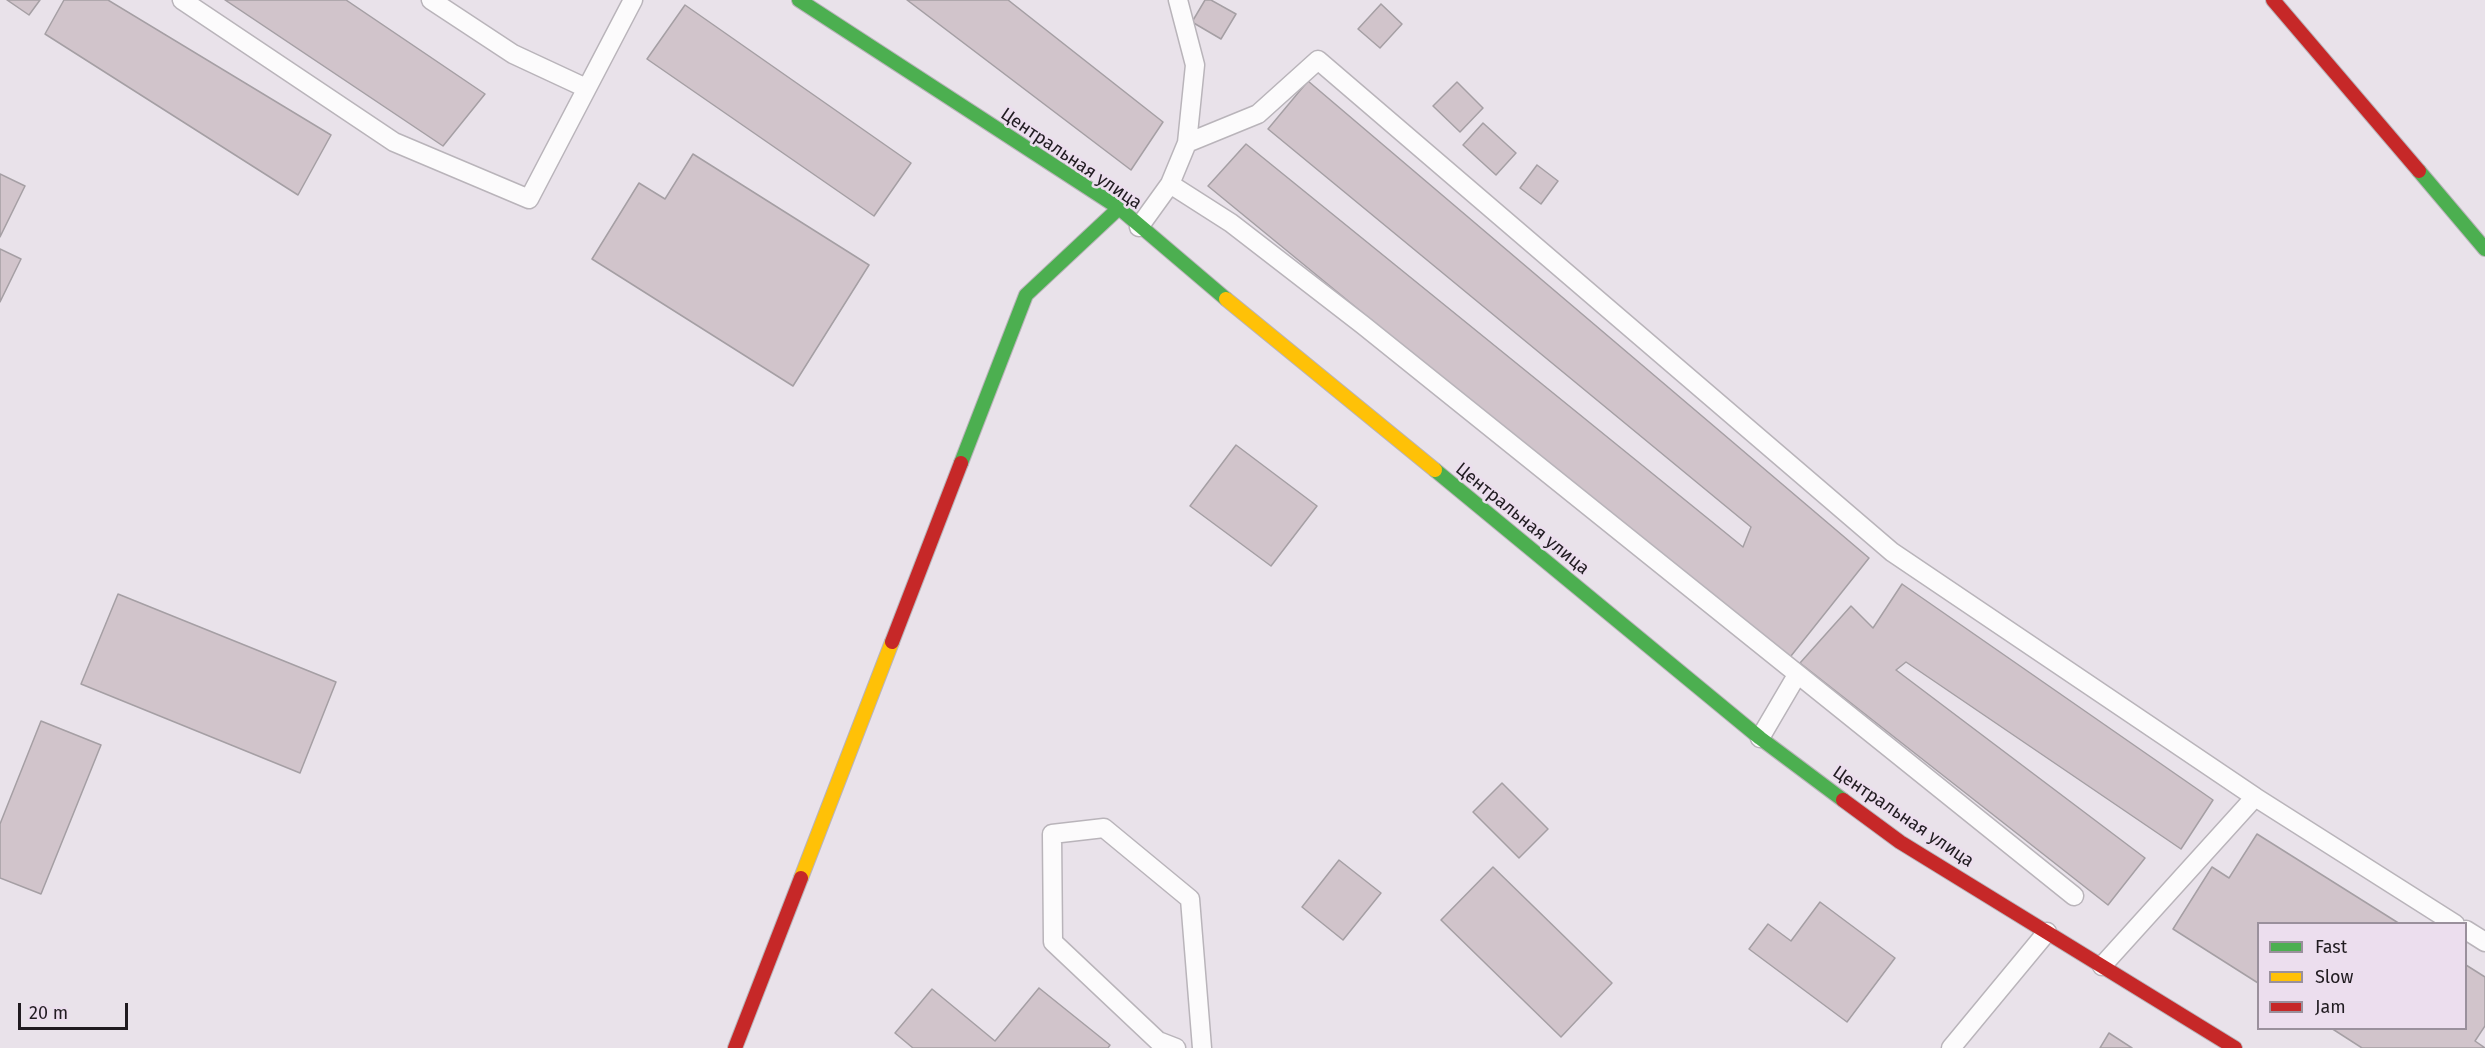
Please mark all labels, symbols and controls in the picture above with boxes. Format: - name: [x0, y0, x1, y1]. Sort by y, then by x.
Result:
- street label: Центральная улица: [996, 104, 1146, 214]
- street label: Центральная улица: [1451, 458, 1593, 580]
- street label: Центральная улица: [1828, 762, 1978, 872]
- legend: [2257, 922, 2467, 1030]
- text: Fast: [2315, 936, 2347, 958]
- text: Slow: [2315, 966, 2353, 988]
- scale bar: [21, 991, 130, 1029]
- text: Jam: [2315, 996, 2346, 1018]
- text: 20 m: [29, 1002, 68, 1024]

